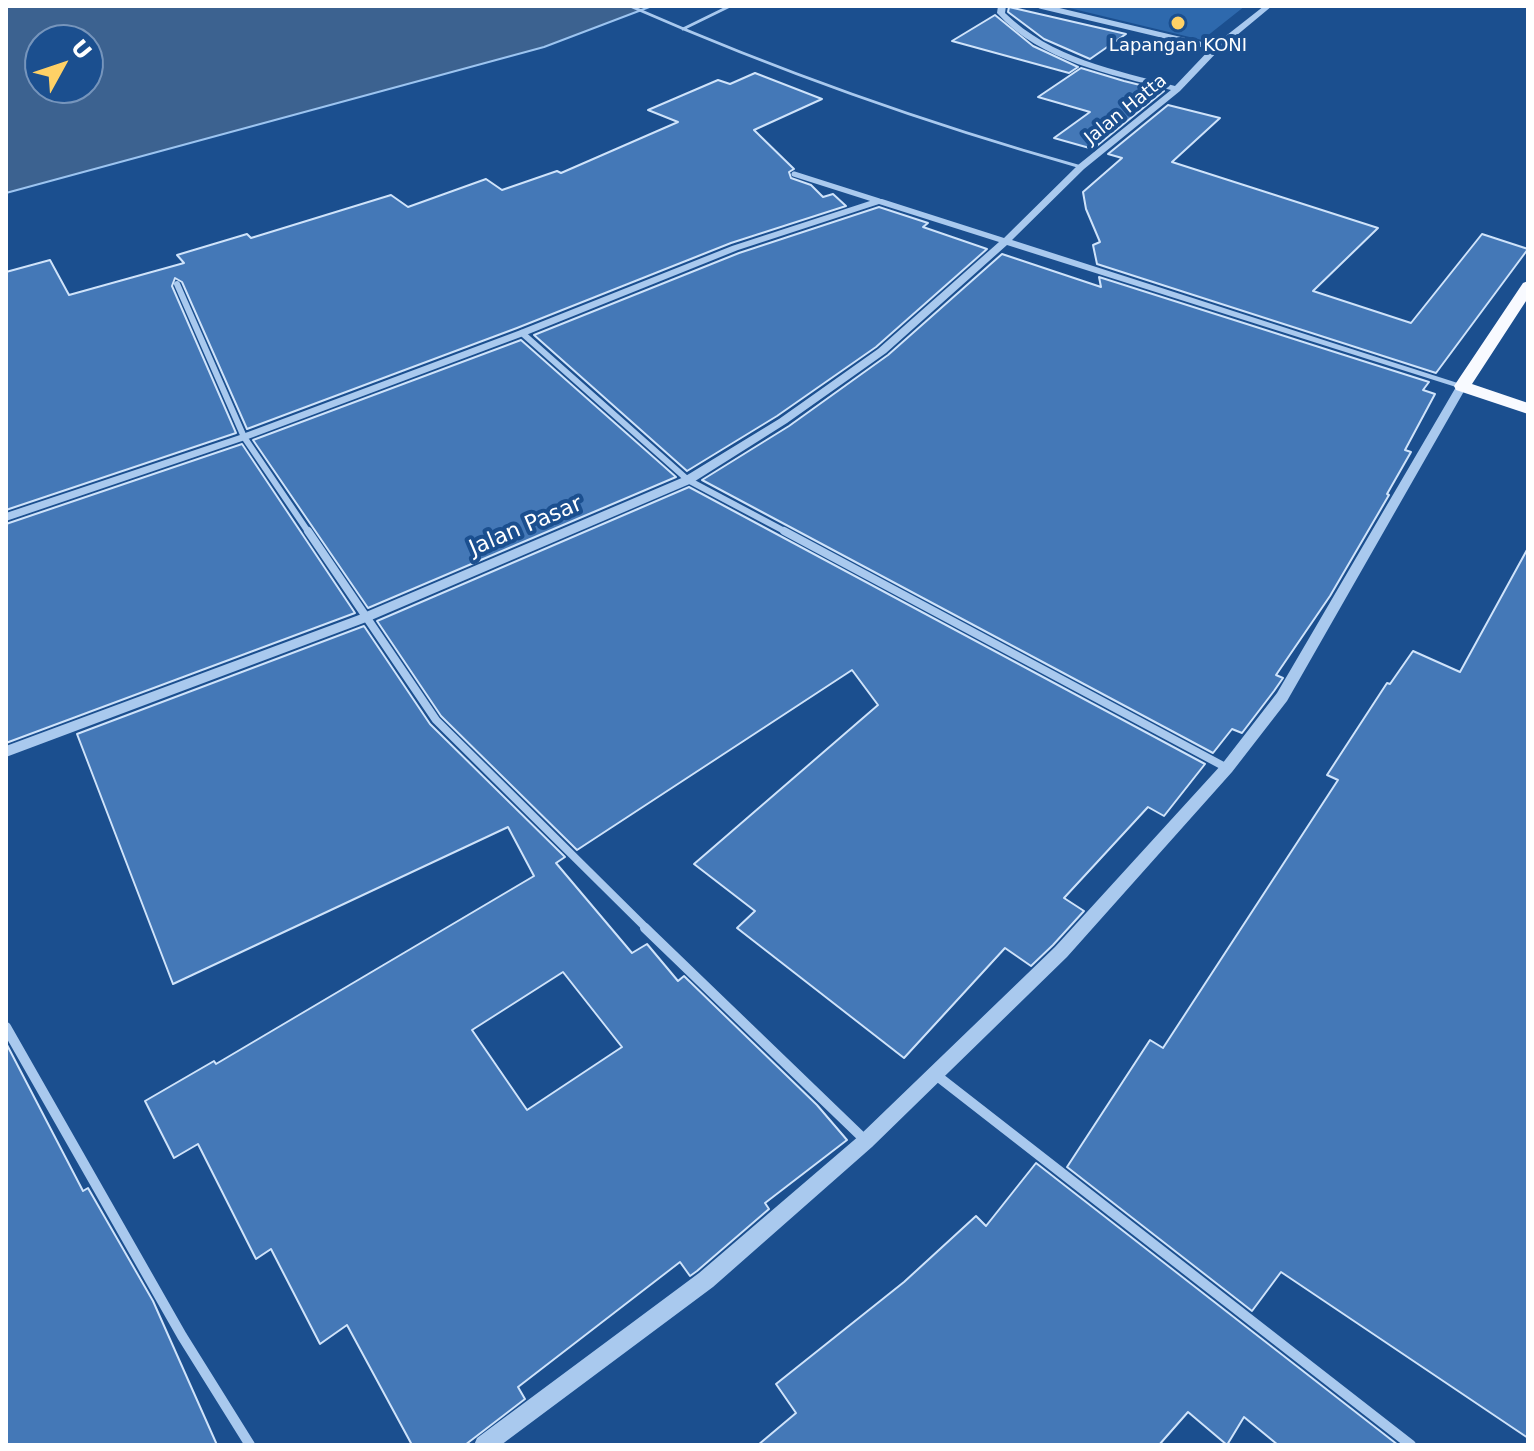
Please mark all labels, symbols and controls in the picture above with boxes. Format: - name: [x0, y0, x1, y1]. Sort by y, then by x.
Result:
- marker: Lapangan KONI: [1169, 14, 1187, 32]
- north arrow: [24, 24, 104, 104]
- text: U: [66, 35, 97, 64]
- place label: Lapangan KONI: [1109, 35, 1247, 57]
- street label: Jalan Hatta: [1081, 70, 1171, 150]
- street label: Jalan Pasar: [465, 491, 587, 563]

